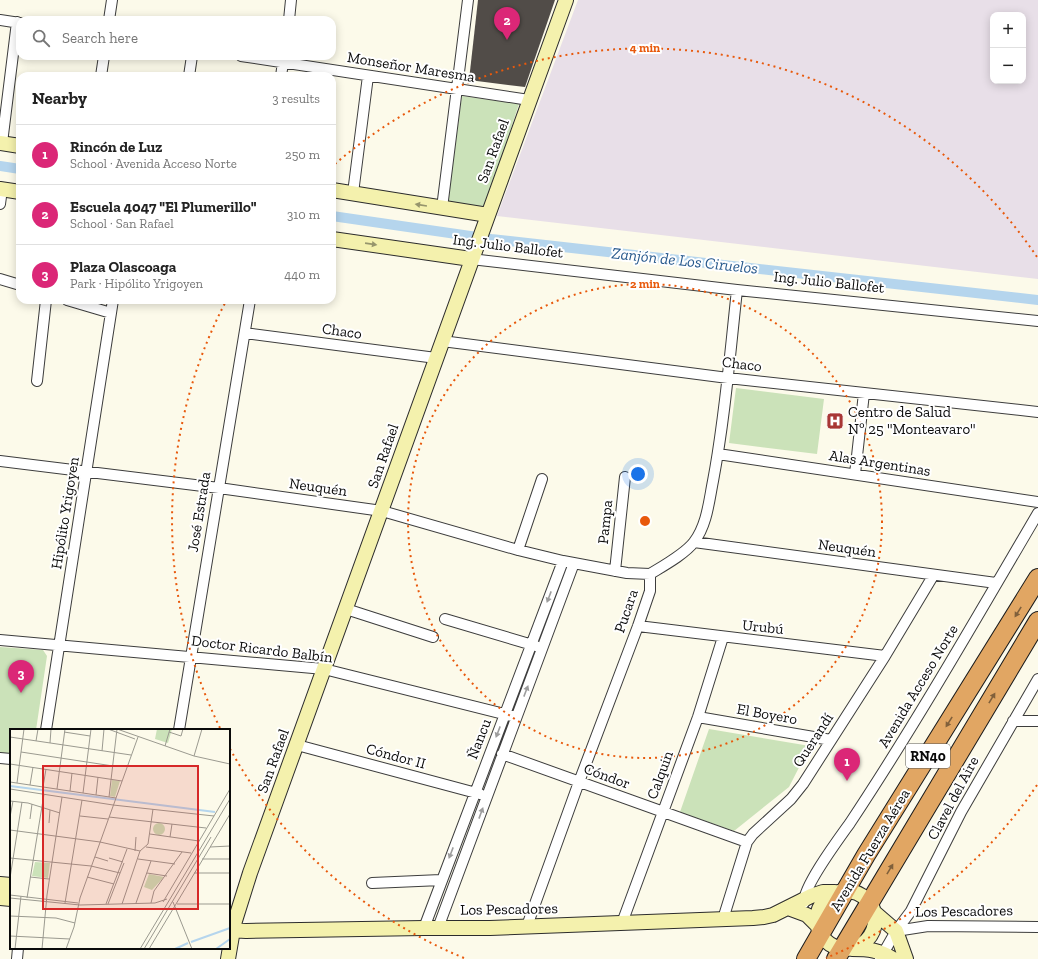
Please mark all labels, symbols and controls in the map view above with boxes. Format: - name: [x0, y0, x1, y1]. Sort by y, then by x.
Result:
- pin: 2: [494, 7, 520, 40]
- map controls: [990, 12, 1026, 84]
- button: +: [990, 12, 1026, 48]
- search box: [16, 16, 336, 60]
- icon: search: [30, 27, 52, 49]
- text: Search here: [62, 29, 138, 47]
- text: 4 min: [630, 41, 660, 55]
- street label: Monseñor Maresma: [346, 48, 476, 86]
- button: −: [990, 48, 1026, 84]
- text: Nearby: [32, 88, 87, 108]
- text: 3 results: [272, 91, 320, 106]
- street label: San Rafael: [473, 117, 513, 185]
- text: Rincón de Luz: [70, 138, 162, 156]
- text: 1: [42, 147, 48, 162]
- text: 250 m: [285, 147, 320, 162]
- text: School · Avenida Acceso Norte: [70, 156, 237, 171]
- text: Escuela 4047 "El Plumerillo": [70, 198, 257, 216]
- one-way arrow: [415, 202, 427, 208]
- text: 2: [42, 207, 48, 222]
- text: 310 m: [287, 207, 320, 222]
- text: School · San Rafael: [70, 216, 174, 231]
- street label: Ing. Julio Ballofet: [452, 230, 565, 262]
- one-way arrow: [365, 241, 377, 247]
- water label: Zanjón de Los Ciruelos: [611, 243, 759, 278]
- text: Plaza Olascoaga: [70, 258, 176, 276]
- text: 3: [42, 267, 48, 282]
- text: 440 m: [284, 267, 320, 282]
- street label: Ing. Julio Ballofet: [773, 267, 886, 297]
- text: Park · Hipólito Yrigoyen: [70, 276, 203, 291]
- text: 2 min: [630, 277, 660, 291]
- street label: Chaco: [321, 319, 363, 343]
- street label: Chaco: [721, 353, 763, 375]
- place label: Centro de Salud Nº 25 "Monteavaro": [848, 403, 976, 438]
- hospital icon: Centro de Salud Nº 25 "Monteavaro": [825, 411, 845, 431]
- street label: San Rafael: [364, 421, 402, 491]
- street label: Alas Argentinas: [828, 446, 932, 480]
- street label: Hipólito Yrigoyen: [47, 455, 83, 570]
- your location: [628, 464, 648, 484]
- street label: José Estrada: [184, 471, 214, 553]
- street label: Neuquén: [288, 474, 349, 500]
- street label: Pampa: [594, 499, 616, 545]
- centre of rings: [638, 514, 652, 528]
- street label: Neuquén: [817, 535, 878, 561]
- street label: Pucara: [610, 587, 642, 635]
- one-way arrow: [546, 592, 552, 604]
- one-way arrow: [1014, 606, 1021, 618]
- street label: Urubú: [741, 616, 785, 638]
- street label: Avenida Acceso Norte: [874, 621, 962, 751]
- street label: Doctor Ricardo Balbín: [190, 631, 334, 667]
- pin: 3: [8, 660, 34, 693]
- one-way arrow: [524, 684, 530, 696]
- one-way arrow: [989, 692, 996, 704]
- street label: El Boyero: [735, 700, 799, 728]
- street label: Querandí: [789, 709, 837, 771]
- street label: Ñancu: [463, 716, 495, 762]
- one-way arrow: [945, 717, 953, 727]
- one-way arrow: [494, 726, 500, 738]
- street label: San Rafael: [253, 727, 293, 795]
- inset map: [10, 729, 230, 949]
- street label: Cóndor II: [364, 739, 428, 773]
- road number: RN40: [906, 744, 950, 768]
- street label: Calquin: [643, 748, 677, 802]
- pin: 1: [834, 748, 860, 781]
- street label: Clavel del Aire: [923, 753, 983, 843]
- street label: Cóndor: [581, 759, 633, 793]
- street label: Avenida Fuerza Aérea: [826, 786, 914, 914]
- one-way arrow: [478, 806, 484, 818]
- one-way arrow: [448, 848, 454, 860]
- one-way arrow: [886, 864, 893, 875]
- street label: Los Pescadores: [460, 899, 558, 919]
- street label: Los Pescadores: [915, 901, 1013, 921]

